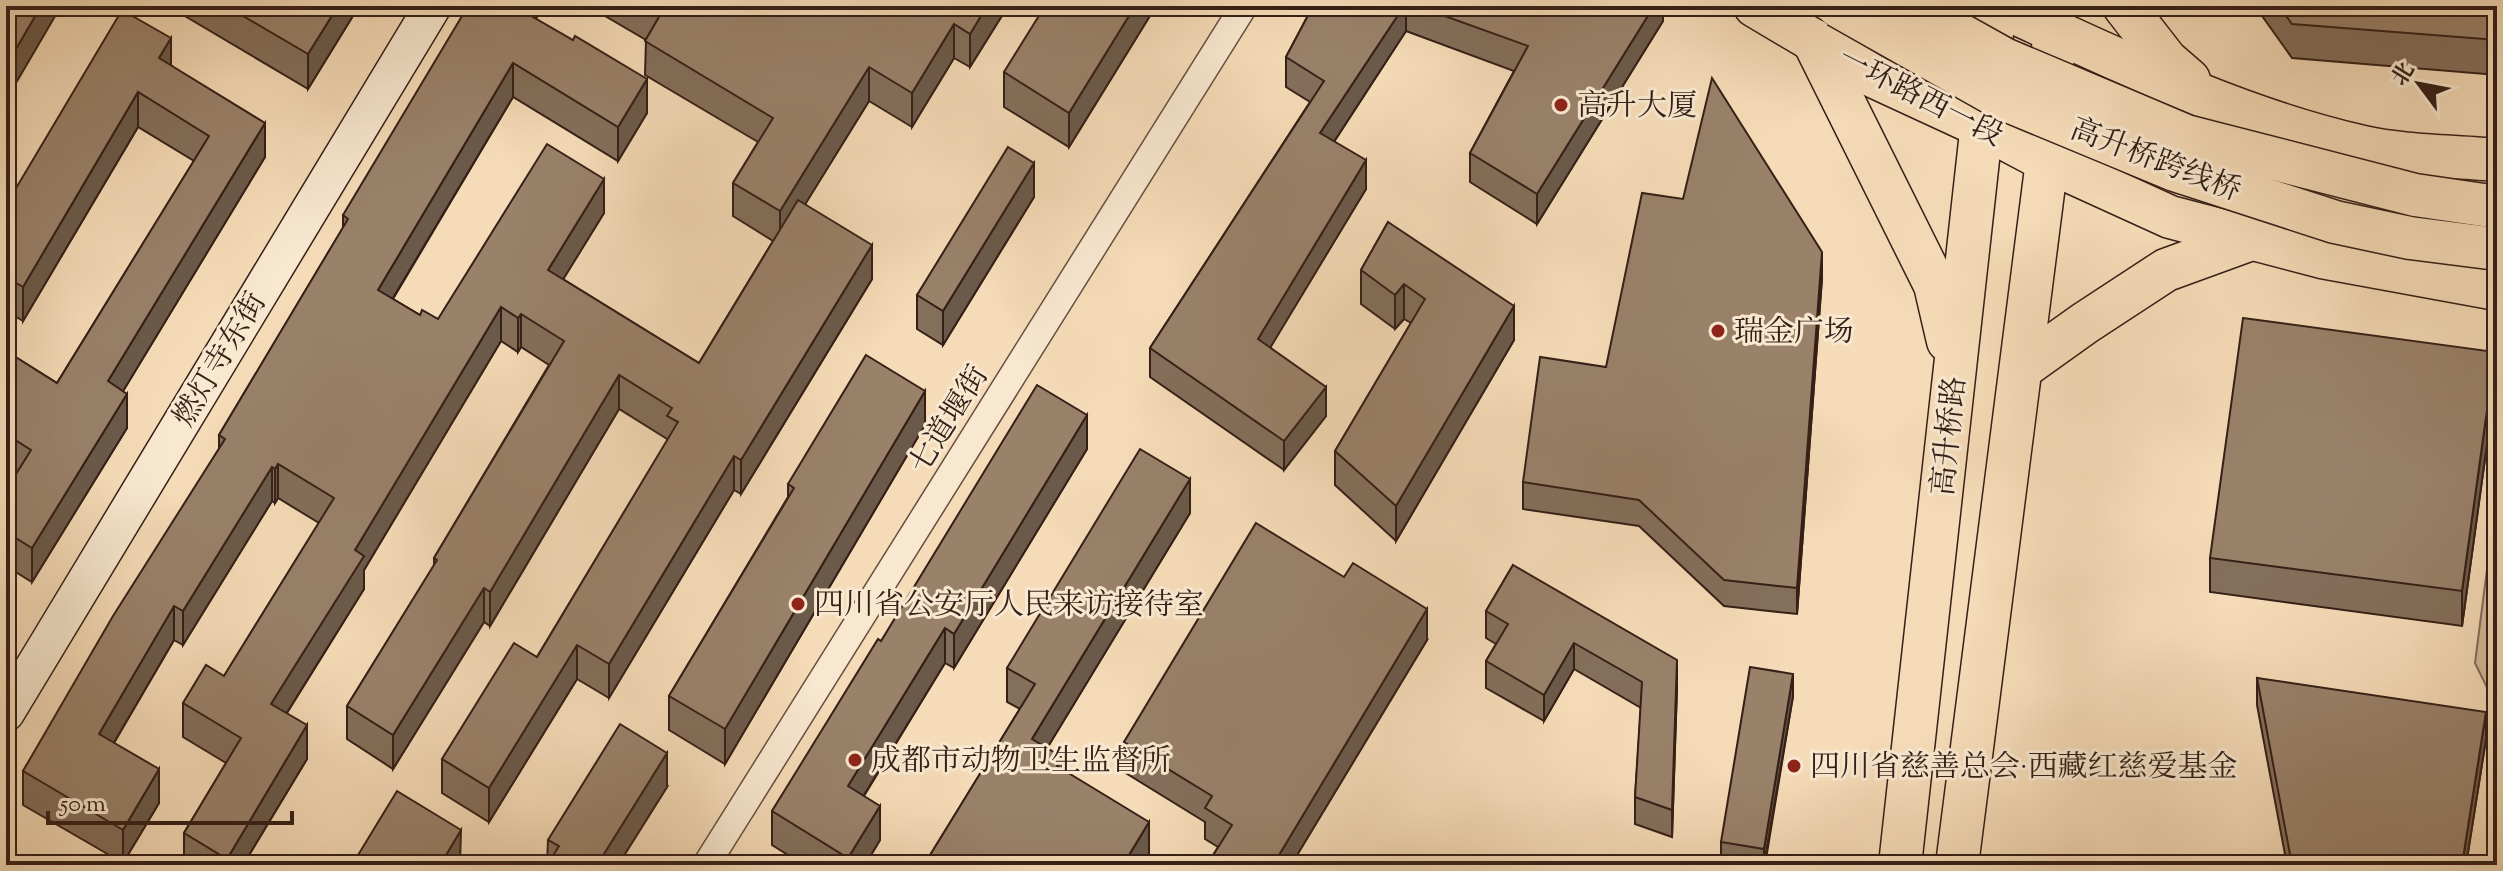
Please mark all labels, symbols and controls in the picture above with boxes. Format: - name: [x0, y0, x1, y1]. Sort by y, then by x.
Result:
- street label: 一环路西一段: [1830, 38, 2010, 158]
- north arrow: [2379, 44, 2459, 124]
- text: 北: [2385, 57, 2424, 93]
- place label: 高升大厦: [1577, 86, 1697, 129]
- marker: 高升大厦: [1552, 96, 1570, 114]
- street label: 高升桥跨线桥: [2063, 109, 2247, 214]
- street label: 燃灯寺东街: [164, 285, 278, 436]
- place label: 瑞金广场: [1734, 312, 1854, 355]
- marker: 瑞金广场: [1709, 322, 1727, 340]
- street label: 七道堰街: [900, 358, 1000, 483]
- street label: 高升桥路: [1923, 374, 1978, 498]
- place label: 四川省公安厅人民来访接待室: [814, 585, 1204, 628]
- marker: 四川省公安厅人民来访接待室: [789, 595, 807, 613]
- place label: 成都市动物卫生监督所: [871, 741, 1171, 784]
- place label: 四川省慈善总会·西藏红慈爱基金: [1810, 747, 2238, 790]
- marker: 成都市动物卫生监督所: [846, 751, 864, 769]
- marker: 四川省慈善总会·西藏红慈爱基金: [1785, 757, 1803, 775]
- scale bar: [48, 775, 292, 825]
- text: 50 m: [58, 788, 106, 822]

